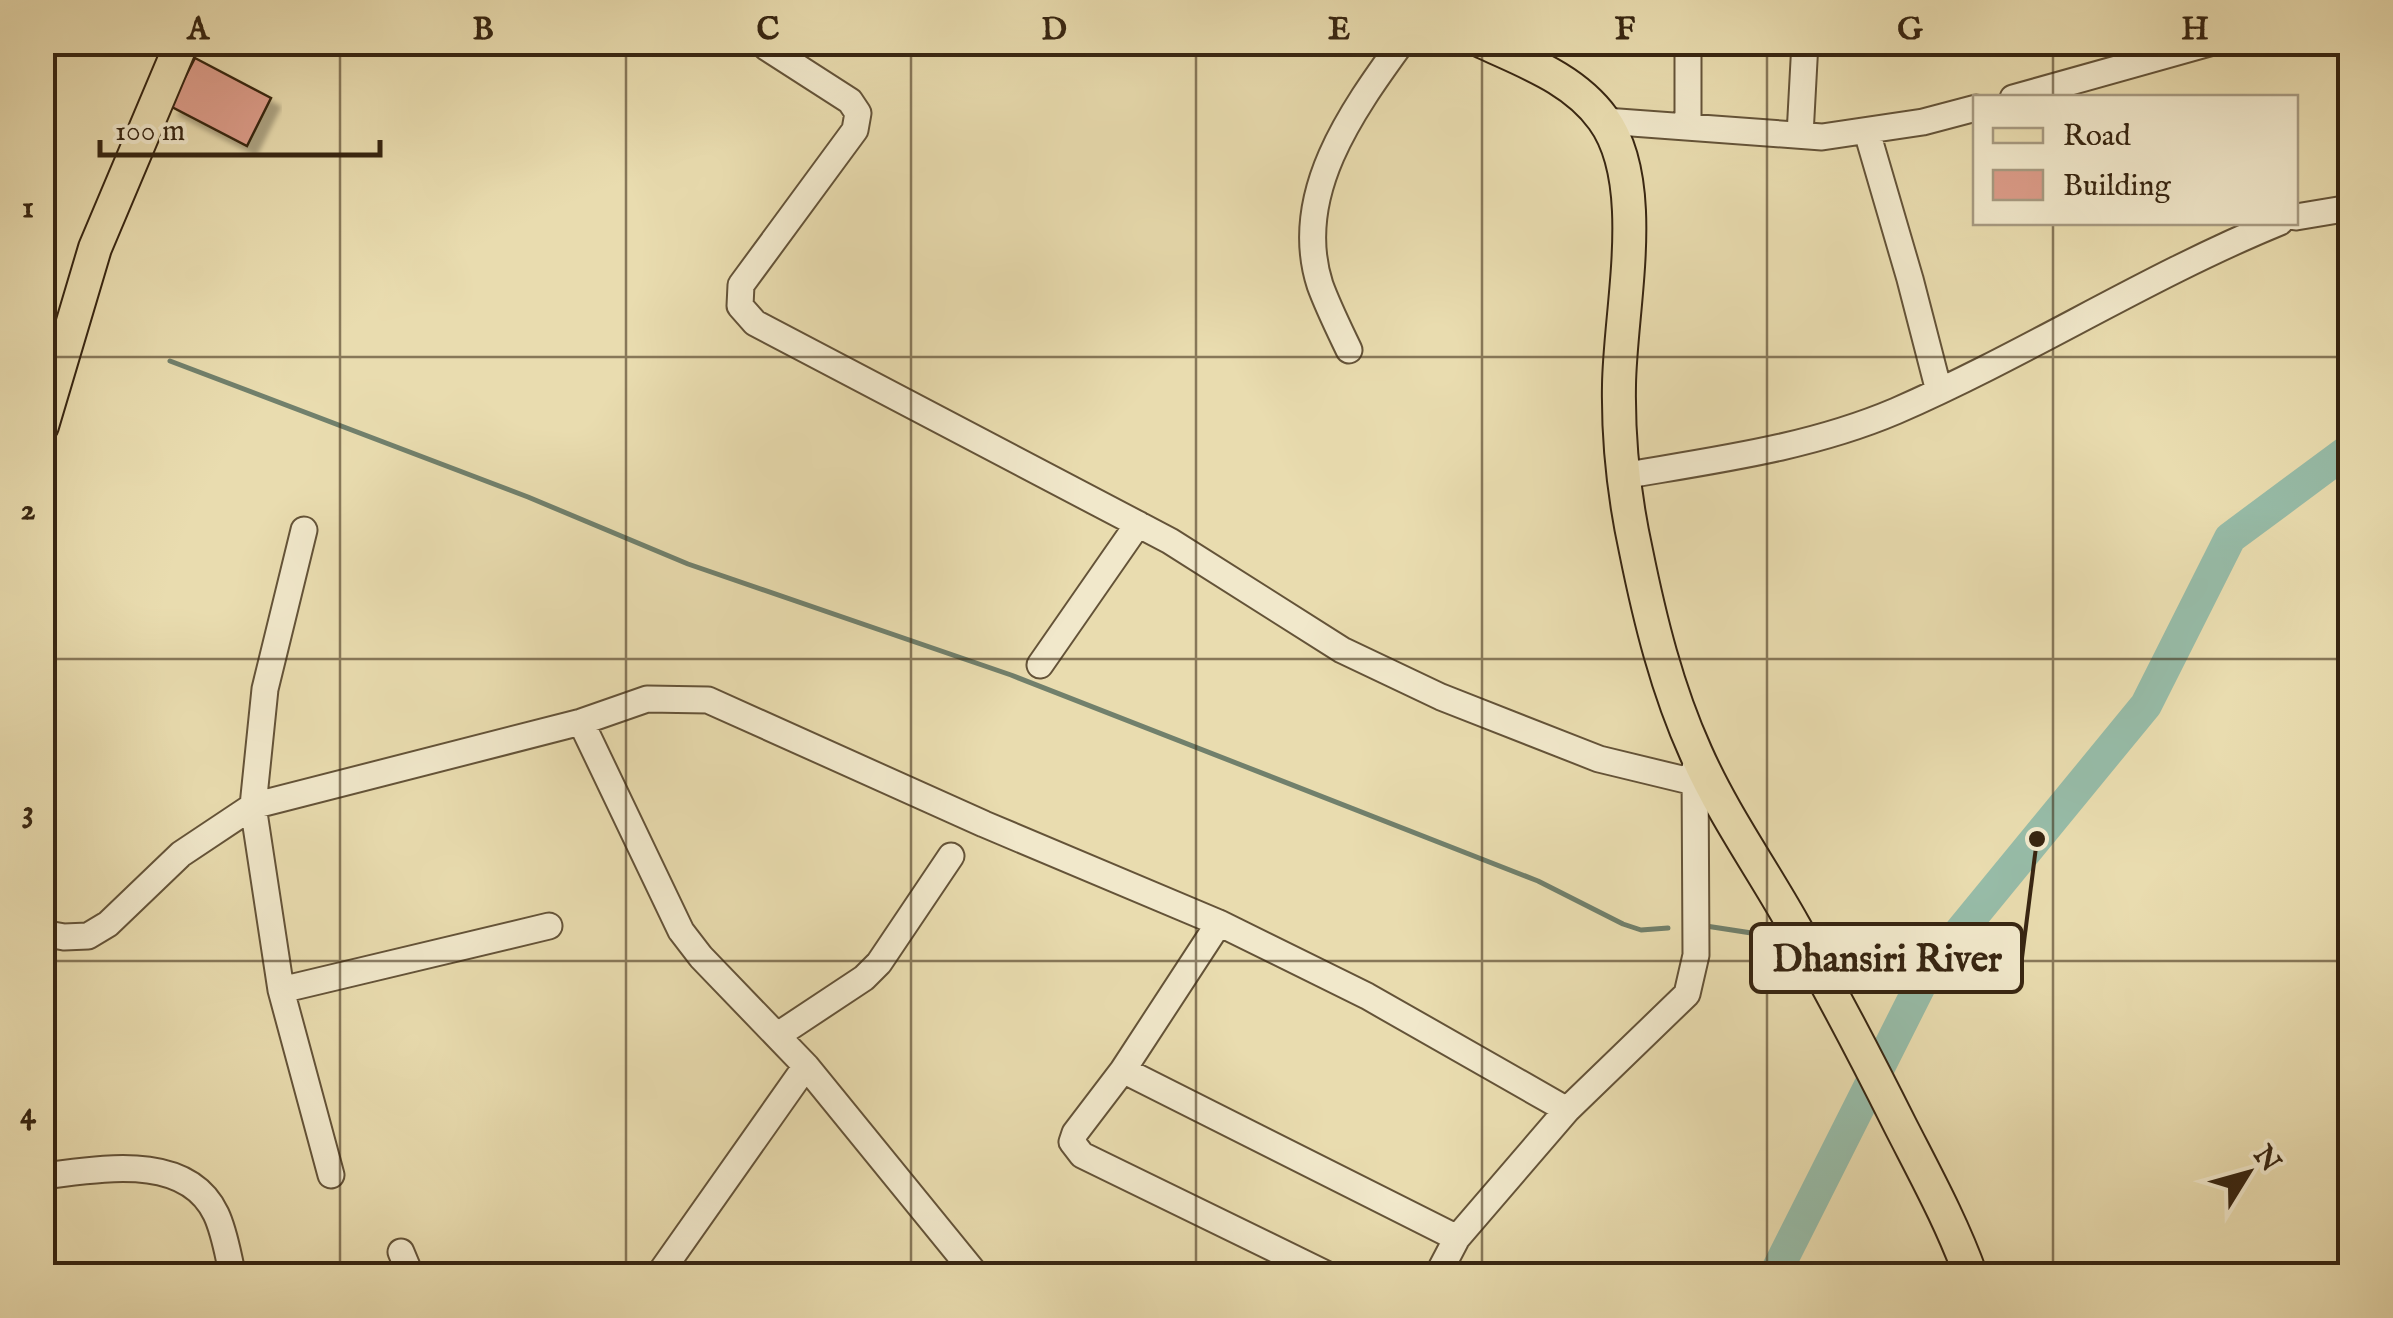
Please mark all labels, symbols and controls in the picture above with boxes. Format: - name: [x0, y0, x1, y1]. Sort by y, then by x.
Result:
- text: A: [185, 10, 210, 51]
- text: B: [472, 10, 494, 51]
- text: C: [757, 10, 780, 51]
- text: D: [1041, 10, 1067, 51]
- text: E: [1328, 10, 1350, 51]
- text: F: [1615, 10, 1636, 51]
- text: G: [1897, 10, 1923, 51]
- text: H: [2181, 10, 2209, 51]
- scale bar: [100, 95, 380, 157]
- legend: [1973, 95, 2298, 225]
- text: 100 m: [115, 113, 185, 151]
- text: Road: [2063, 118, 2132, 156]
- text: Building: [2063, 168, 2172, 206]
- text: 1: [22, 188, 34, 229]
- text: 2: [20, 490, 36, 531]
- text: 3: [22, 792, 34, 833]
- callout: Dhansiri River: [1751, 924, 2022, 992]
- text: Dhansiri River: [1772, 937, 2003, 985]
- text: 4: [20, 1094, 36, 1135]
- north arrow: [2198, 1123, 2298, 1223]
- text: N: [2244, 1138, 2287, 1180]

